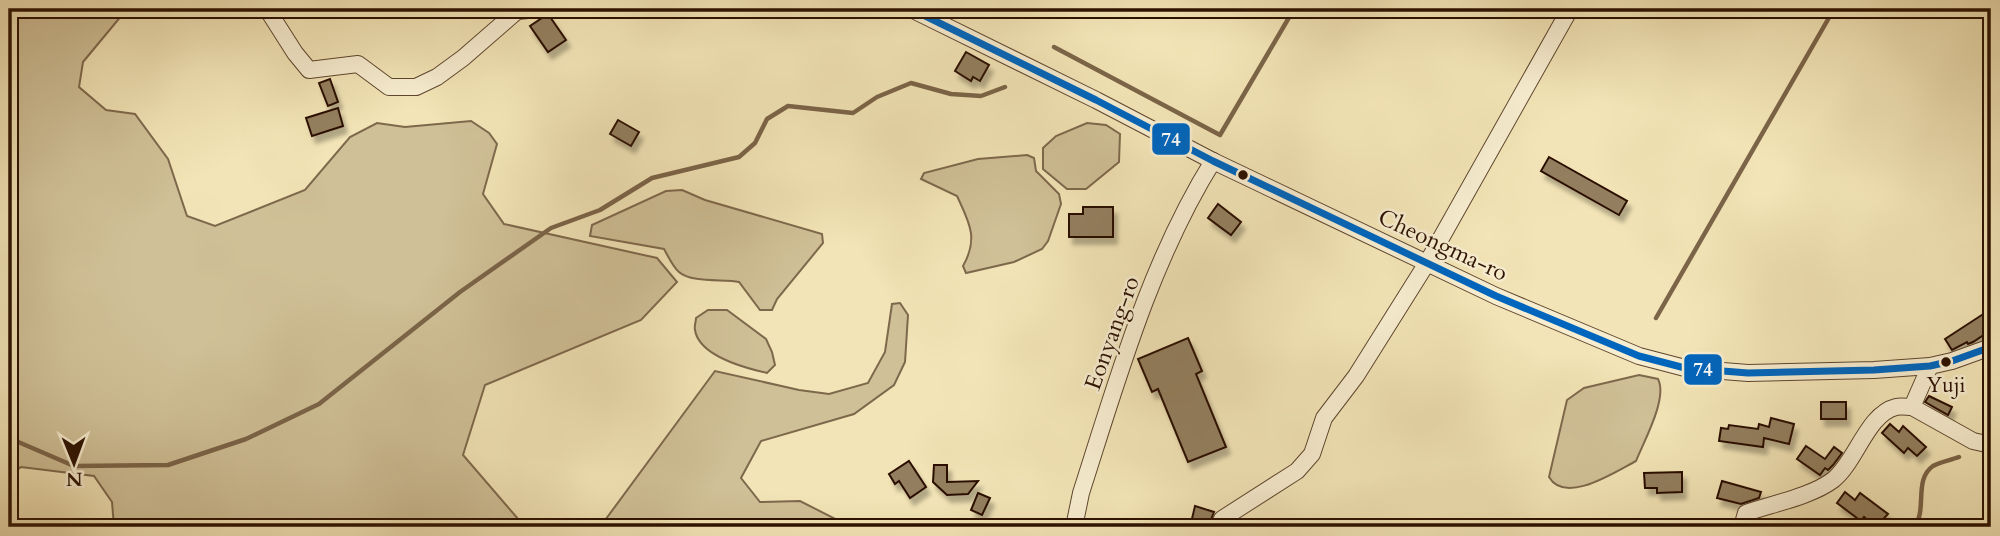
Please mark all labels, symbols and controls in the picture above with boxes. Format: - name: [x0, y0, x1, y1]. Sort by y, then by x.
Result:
- line badge: 74: [1151, 122, 1191, 156]
- text: 74: [1161, 127, 1181, 153]
- unlabelled marker: [1236, 168, 1250, 182]
- street label: Cheongma-ro: [1373, 201, 1513, 289]
- street label: Eonyang-ro: [1077, 272, 1147, 394]
- line badge: 74: [1683, 353, 1723, 386]
- marker: Yuji: [1939, 355, 1953, 369]
- text: 74: [1693, 357, 1713, 383]
- place label: Yuji: [1926, 371, 1966, 400]
- north arrow: [38, 428, 108, 498]
- text: N: [65, 466, 83, 492]

